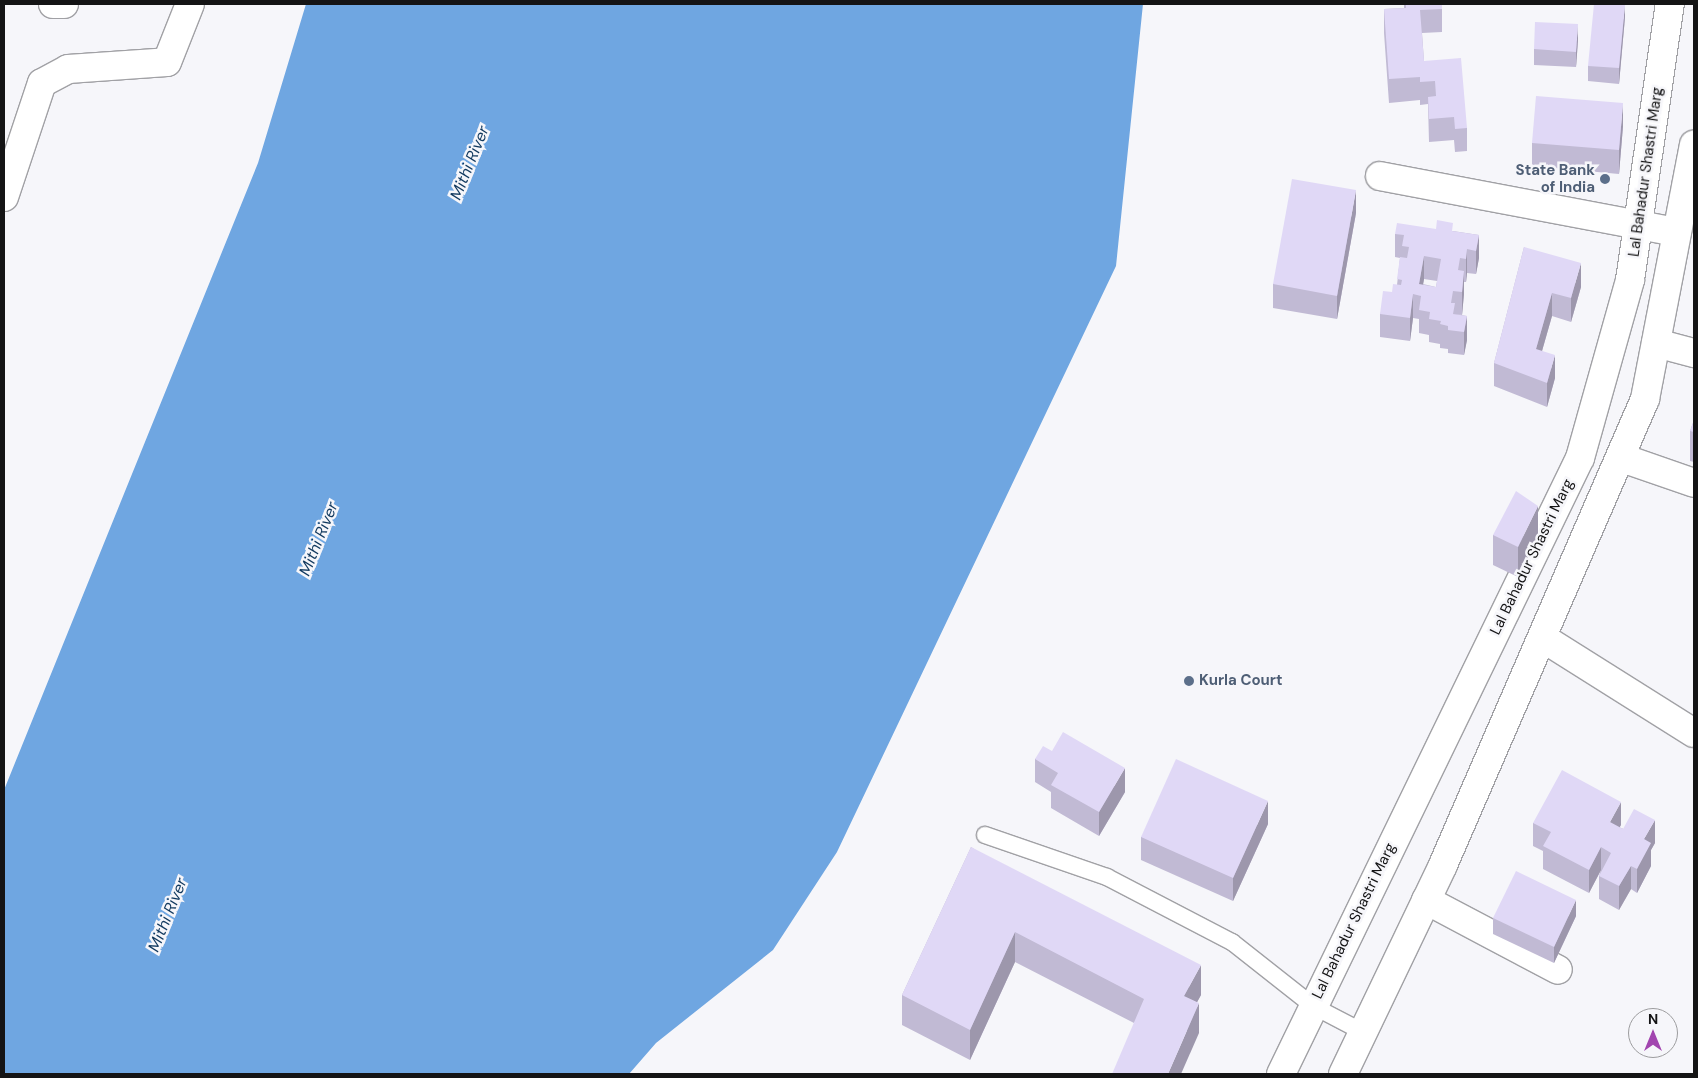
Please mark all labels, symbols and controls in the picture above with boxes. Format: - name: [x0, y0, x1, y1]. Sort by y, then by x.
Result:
- street label: Lal Bahadur Shastri Marg: [1625, 86, 1667, 258]
- water label: Mithi River: [447, 123, 493, 203]
- place label: State Bank of India: [1516, 161, 1595, 196]
- marker: State Bank of India: [1599, 173, 1611, 185]
- street label: Lal Bahadur Shastri Marg: [1486, 476, 1578, 638]
- water label: Mithi River: [296, 499, 342, 579]
- place label: Kurla Court: [1199, 672, 1282, 690]
- marker: Kurla Court: [1183, 675, 1195, 687]
- street label: Lal Bahadur Shastri Marg: [1308, 840, 1400, 1002]
- water label: Mithi River: [145, 875, 191, 955]
- north arrow: [1628, 1008, 1678, 1058]
- text: N: [1648, 1010, 1658, 1028]

